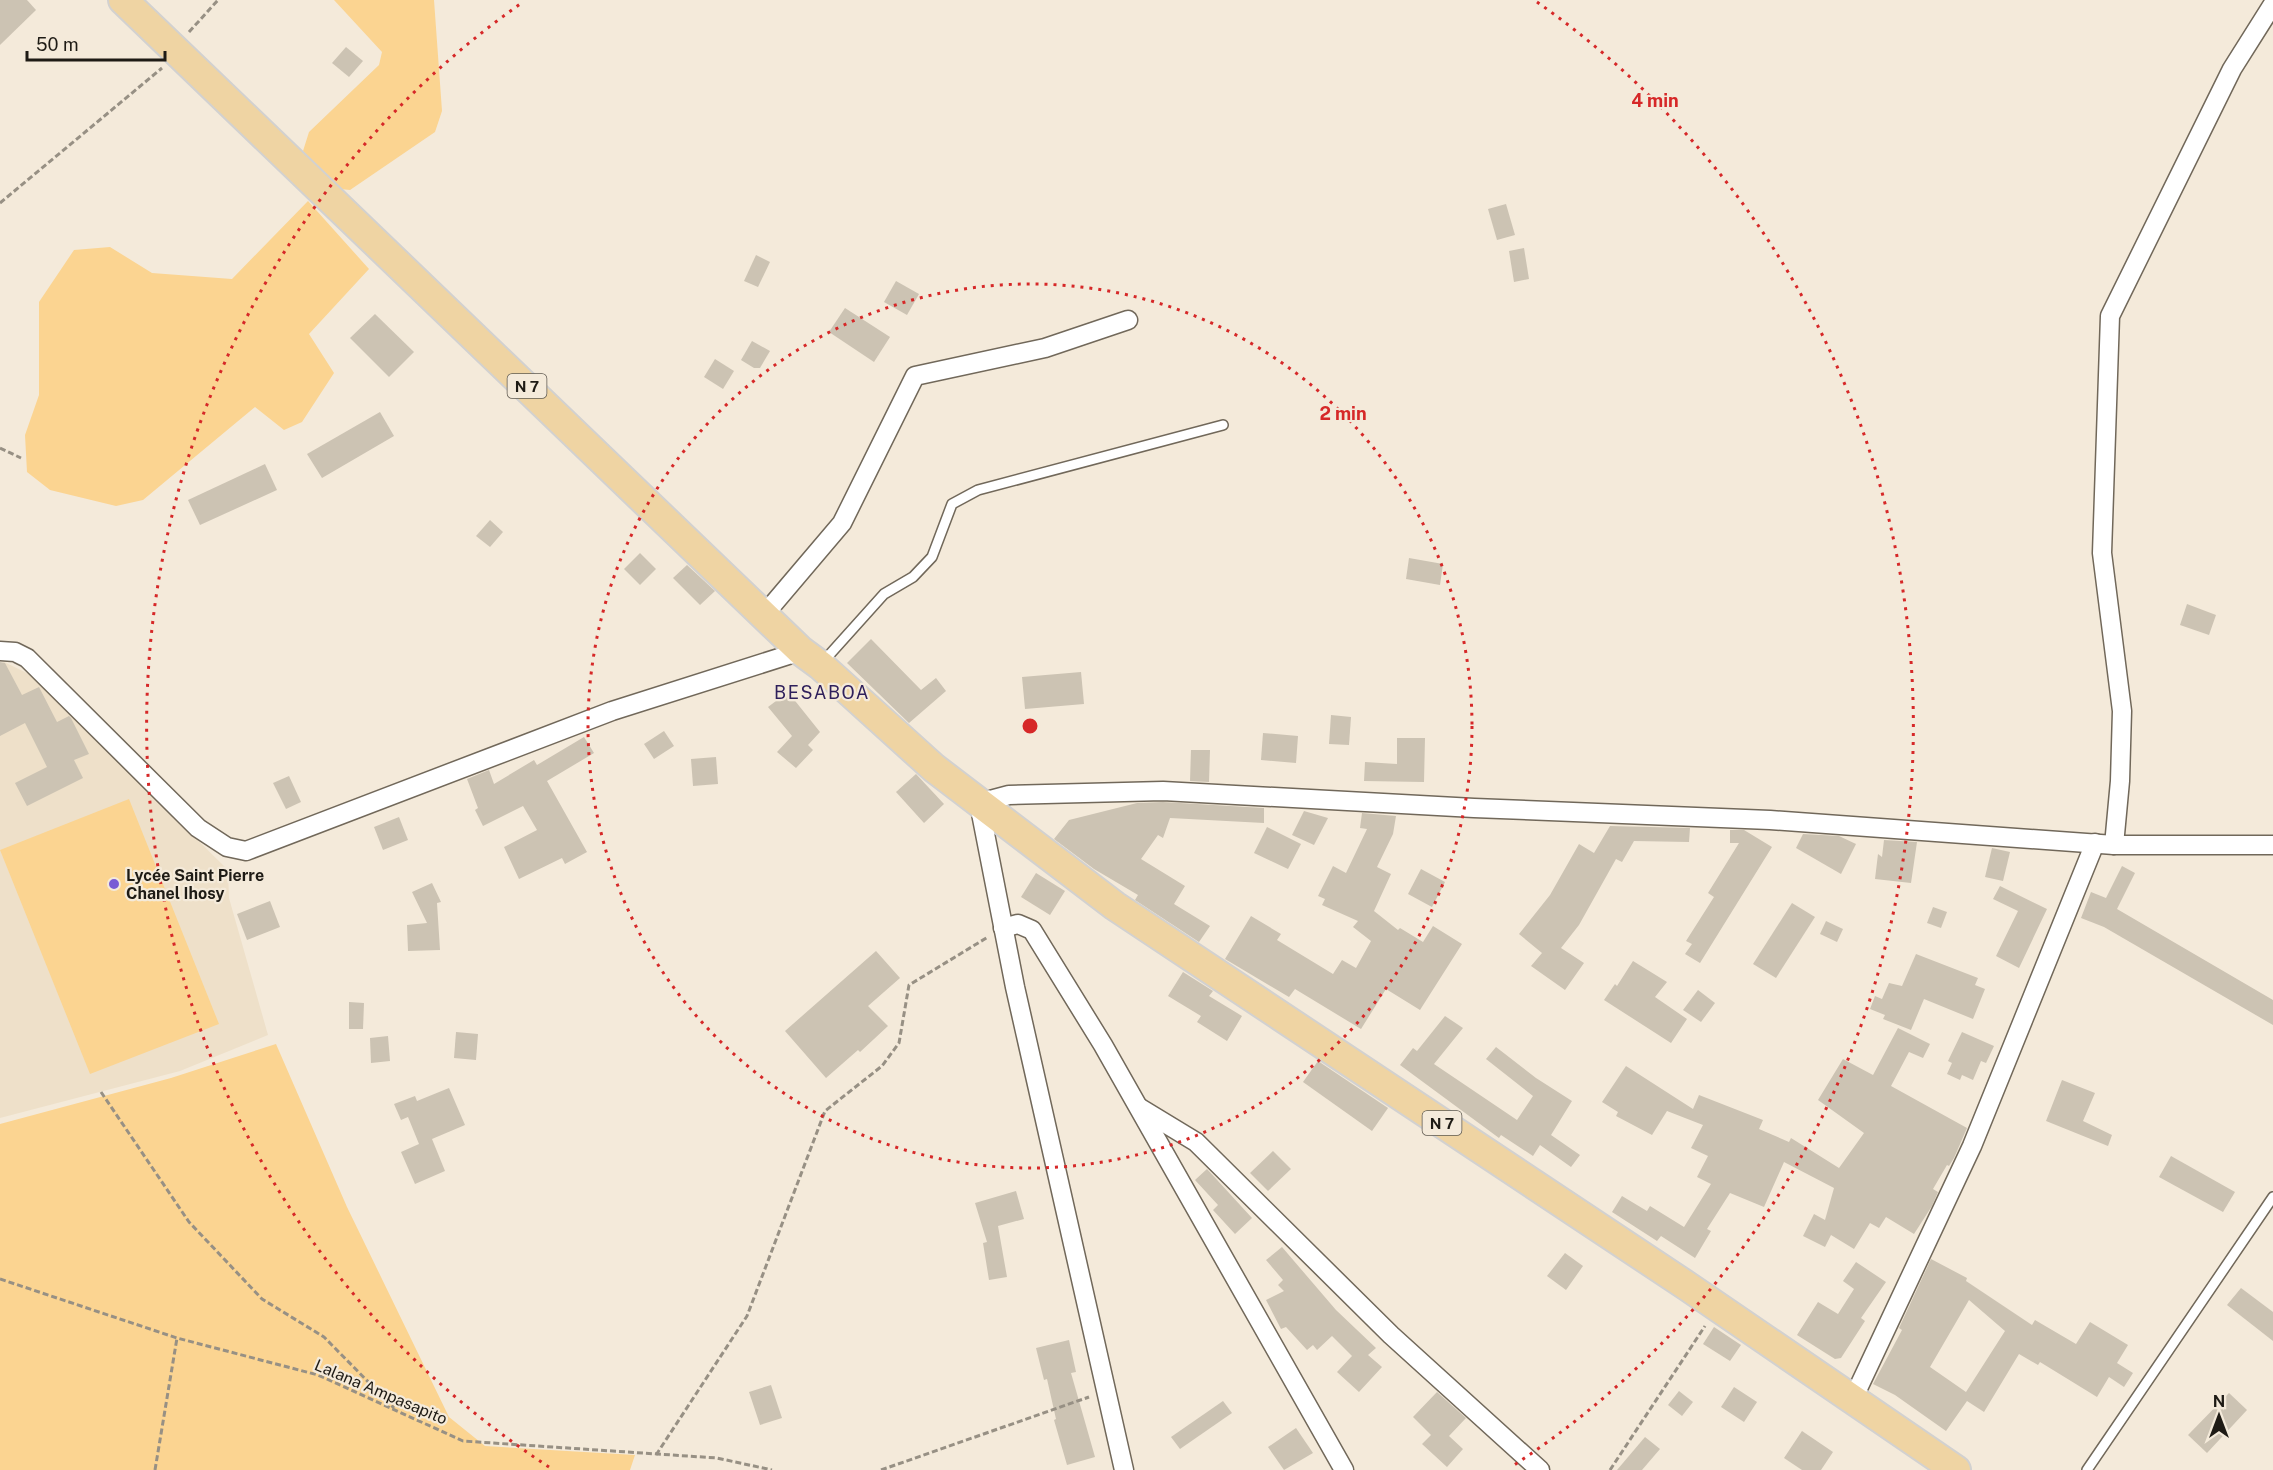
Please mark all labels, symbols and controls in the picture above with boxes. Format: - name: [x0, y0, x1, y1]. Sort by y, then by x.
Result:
- scale bar: [27, 24, 165, 62]
- text: 50 m: [36, 34, 79, 55]
- text: 4 min: [1631, 90, 1679, 111]
- road number: N 7: [508, 374, 546, 398]
- text: 2 min: [1319, 403, 1367, 424]
- district label: BESABOA: [774, 682, 870, 703]
- centre of rings: [1020, 716, 1040, 736]
- place label: Lycée Saint Pierre Chanel Ihosy: [126, 866, 264, 903]
- marker: Lycée Saint Pierre Chanel Ihosy: [107, 877, 121, 891]
- road number: N 7: [1422, 1111, 1462, 1135]
- street label: Lalana Ampasapito: [312, 1355, 450, 1429]
- north arrow: [2189, 1386, 2249, 1446]
- text: N: [2213, 1392, 2225, 1411]

